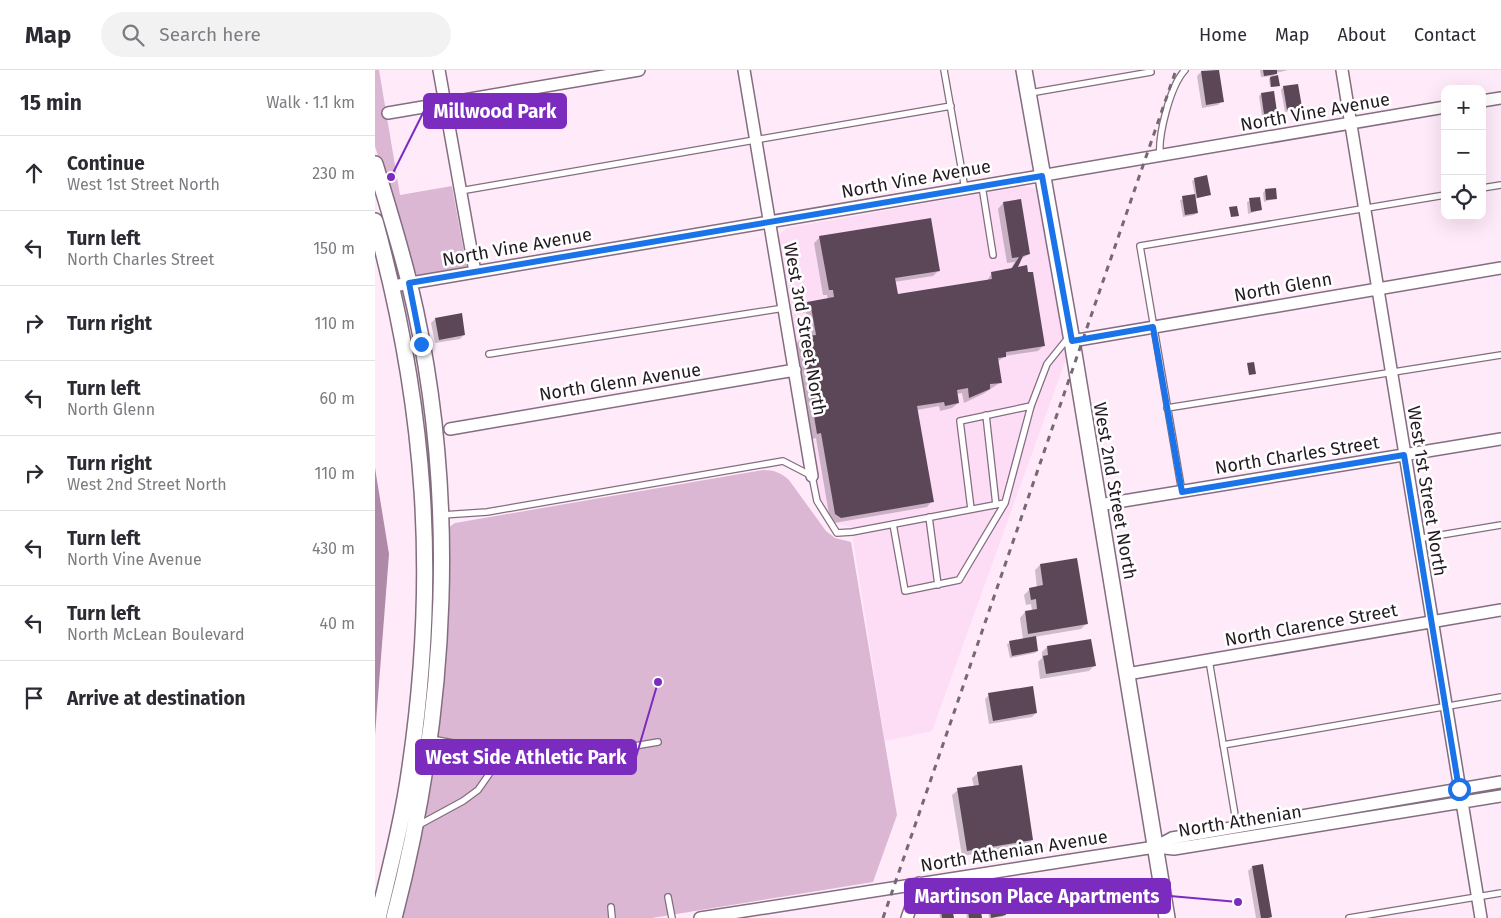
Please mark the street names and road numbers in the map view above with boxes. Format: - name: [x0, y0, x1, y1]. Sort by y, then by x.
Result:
- street label: North Vine Avenue: [1238, 88, 1392, 136]
- street label: North Vine Avenue: [839, 155, 993, 203]
- street label: North Vine Avenue: [440, 223, 594, 271]
- street label: West 3rd Street North: [779, 241, 831, 417]
- street label: North Glenn: [1232, 268, 1334, 306]
- street label: North Glenn Avenue: [538, 358, 702, 406]
- street label: West 2nd Street North: [1089, 401, 1141, 581]
- street label: West 1st Street North: [1403, 404, 1451, 578]
- street label: North Charles Street: [1213, 431, 1381, 479]
- street label: North Clarence Street: [1223, 599, 1400, 651]
- street label: North Athenian: [1177, 800, 1303, 842]
- street label: North Athenian Avenue: [919, 825, 1109, 877]

